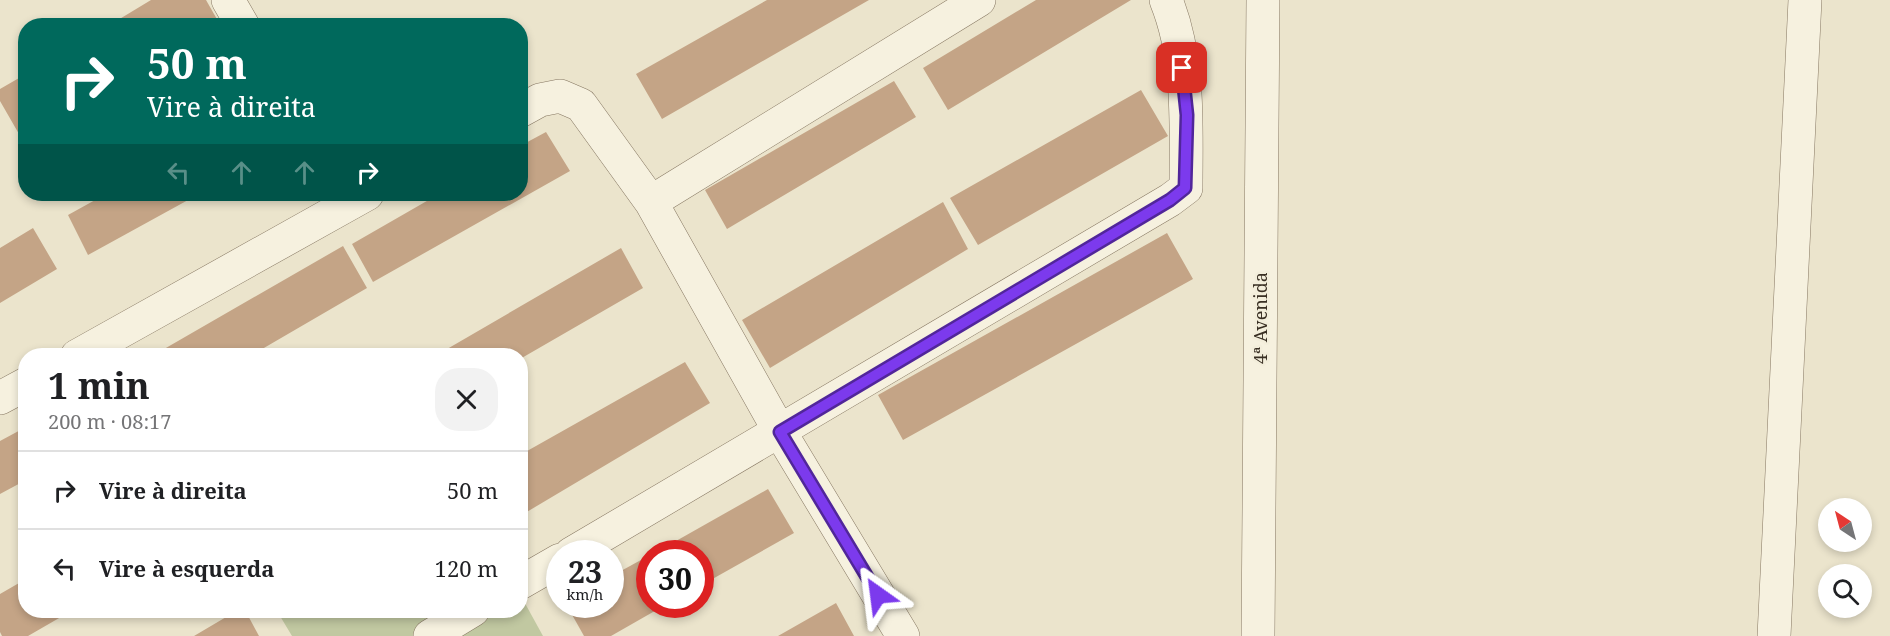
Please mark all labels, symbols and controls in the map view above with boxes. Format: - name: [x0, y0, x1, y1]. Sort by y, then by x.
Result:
- text: 50 m: [147, 34, 247, 91]
- icon: right: [48, 42, 126, 120]
- pin: [1156, 42, 1207, 93]
- icon: arrive: [1165, 51, 1198, 84]
- text: Vire à direita: [147, 88, 316, 125]
- icon: left: [162, 156, 195, 189]
- icon: ahead: [225, 156, 258, 189]
- icon: ahead: [288, 156, 321, 189]
- icon: right: [351, 156, 384, 189]
- street label: 4ª Avenida: [1248, 272, 1272, 364]
- text: 1 min: [48, 361, 150, 410]
- button: close: [435, 368, 498, 431]
- text: 200 m · 08:17: [48, 408, 171, 435]
- icon: right: [48, 474, 81, 507]
- text: Vire à direita: [99, 475, 247, 505]
- text: 50 m: [447, 475, 498, 505]
- north arrow: [1818, 498, 1872, 552]
- map controls: [1818, 498, 1872, 618]
- speed limit sign: 30: [636, 540, 714, 618]
- text: 23: [568, 551, 602, 592]
- icon: left: [48, 552, 81, 585]
- text: Vire à esquerda: [99, 553, 275, 583]
- text: 120 m: [435, 553, 498, 583]
- position arrow: [846, 563, 910, 627]
- button: search: [1818, 564, 1872, 618]
- text: km/h: [567, 584, 603, 604]

